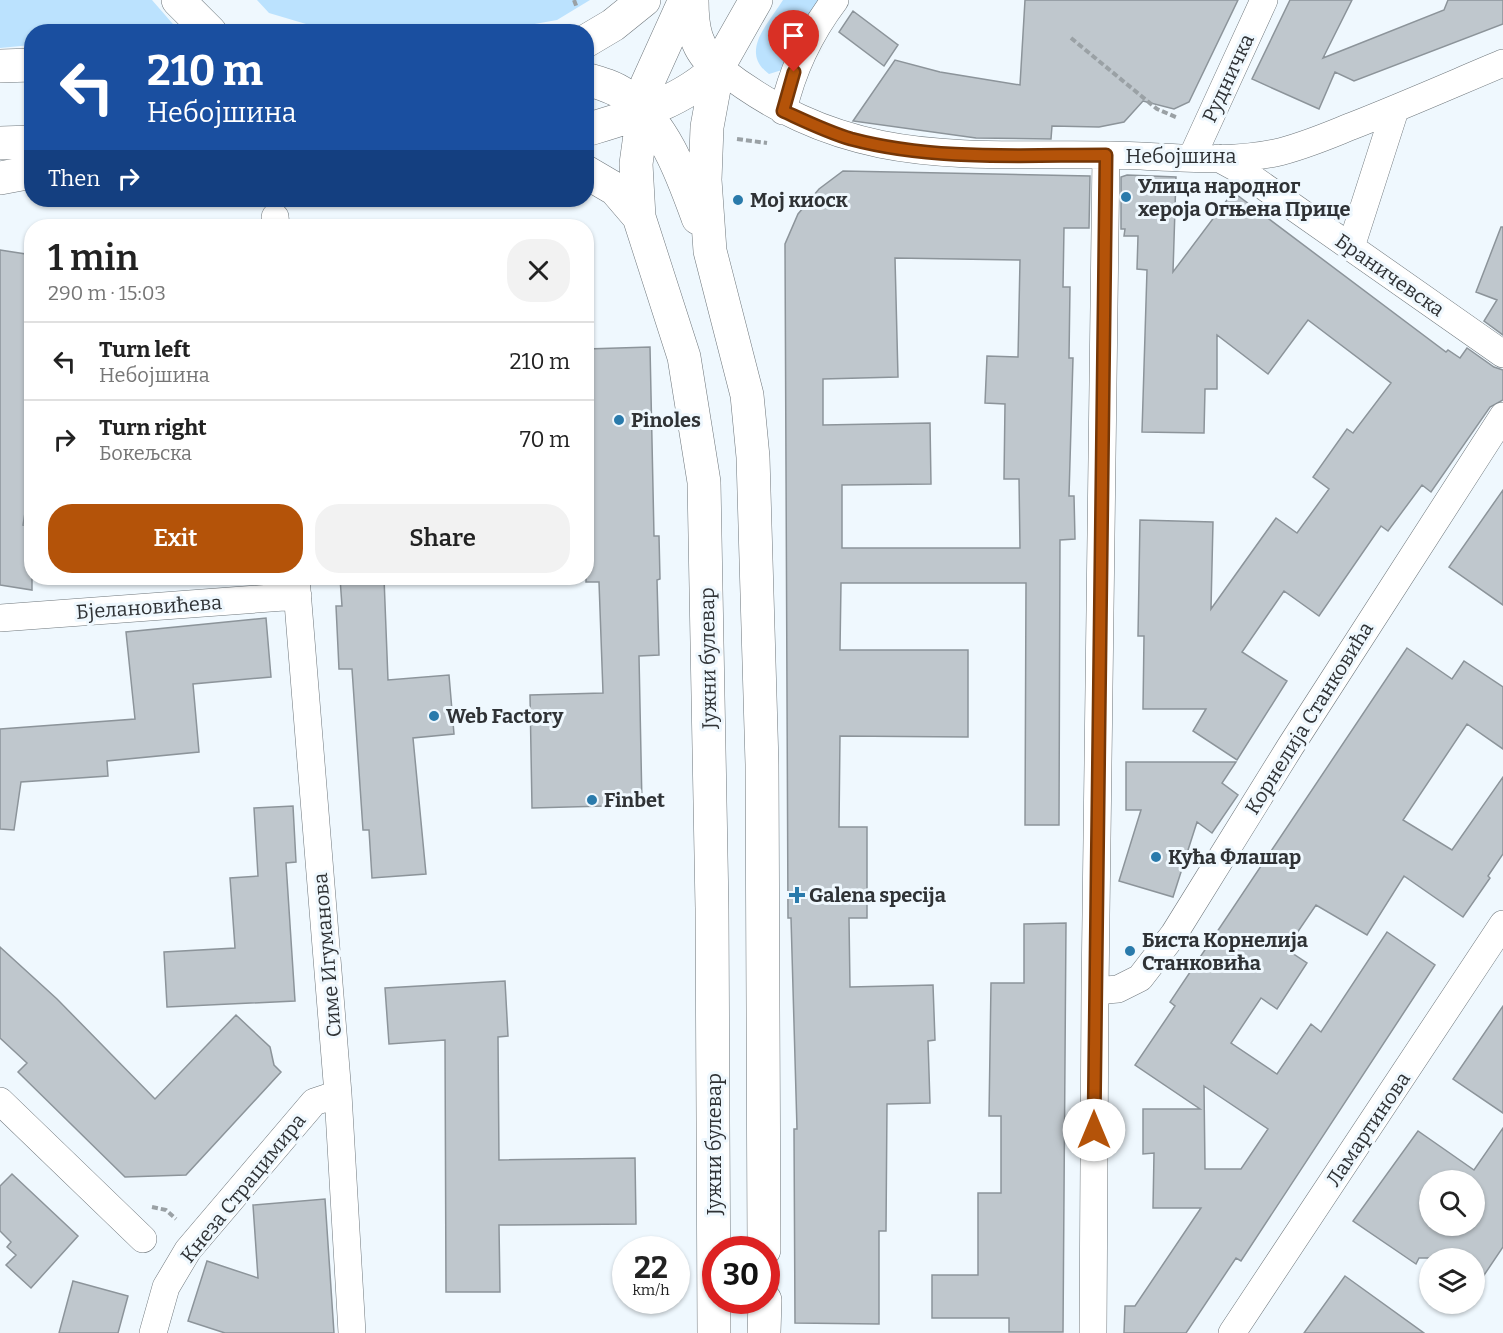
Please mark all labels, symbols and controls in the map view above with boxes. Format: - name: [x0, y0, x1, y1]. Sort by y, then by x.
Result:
- pin: [768, 10, 819, 72]
- icon: arrive: [777, 19, 810, 52]
- street label: Рудничка: [1197, 30, 1259, 126]
- text: 210 m: [147, 46, 263, 96]
- icon: left: [48, 48, 126, 126]
- text: Небојшина: [147, 97, 297, 129]
- street label: Небојшина: [1126, 144, 1236, 168]
- icon: right: [112, 162, 145, 195]
- text: Then: [48, 165, 100, 192]
- place label: Улица народног хероја Огњена Прице: [1138, 174, 1351, 221]
- place label: Мој киоск: [750, 188, 849, 212]
- marker: Улица народног хероја Огњена Прице: [1119, 190, 1133, 204]
- marker: Мој киоск: [731, 193, 745, 207]
- street label: Браничевска: [1331, 229, 1449, 321]
- text: 1 min: [48, 236, 139, 280]
- button: close: [507, 239, 570, 302]
- text: 290 m · 15:03: [48, 281, 166, 305]
- text: Turn left: [99, 336, 191, 363]
- icon: left: [48, 345, 81, 378]
- text: 210 m: [510, 348, 570, 375]
- text: Небојшина: [99, 363, 210, 387]
- place label: Pinoles: [631, 408, 701, 432]
- marker: Pinoles: [612, 413, 626, 427]
- text: Turn right: [99, 414, 207, 441]
- icon: right: [48, 423, 81, 456]
- text: 70 m: [520, 426, 570, 453]
- text: Бокељска: [99, 441, 192, 465]
- button: Exit: [48, 504, 303, 573]
- button: Share: [315, 504, 570, 573]
- street label: Јужни булевар: [695, 587, 721, 730]
- street label: Бјелановићева: [75, 590, 223, 624]
- street label: Корнелија Станковића: [1240, 617, 1378, 819]
- place label: Web Factory: [446, 704, 564, 728]
- marker: Web Factory: [427, 709, 441, 723]
- place label: Finbet: [604, 788, 665, 812]
- marker: Finbet: [585, 793, 599, 807]
- place label: Кућа Флашар: [1168, 845, 1301, 869]
- marker: Кућа Флашар: [1149, 850, 1163, 864]
- street label: Симе Игуманова: [308, 872, 346, 1038]
- place label: Galena specija: [809, 883, 946, 907]
- marker: Galena specija: [790, 888, 804, 902]
- place label: Биста Корнелија Станковића: [1142, 928, 1308, 975]
- marker: Биста Корнелија Станковића: [1123, 944, 1137, 958]
- street label: Ламартинова: [1321, 1067, 1415, 1191]
- street label: Јужни булевар: [702, 1073, 726, 1216]
- position arrow: [1062, 1098, 1126, 1162]
- street label: Кнеза Страцимира: [175, 1108, 311, 1267]
- map controls: [1419, 1170, 1485, 1314]
- button: search: [1419, 1170, 1485, 1236]
- speed limit sign: 30: [702, 1236, 780, 1314]
- button: layers: [1419, 1248, 1485, 1314]
- text: 22: [634, 1250, 668, 1286]
- text: km/h: [632, 1281, 670, 1299]

